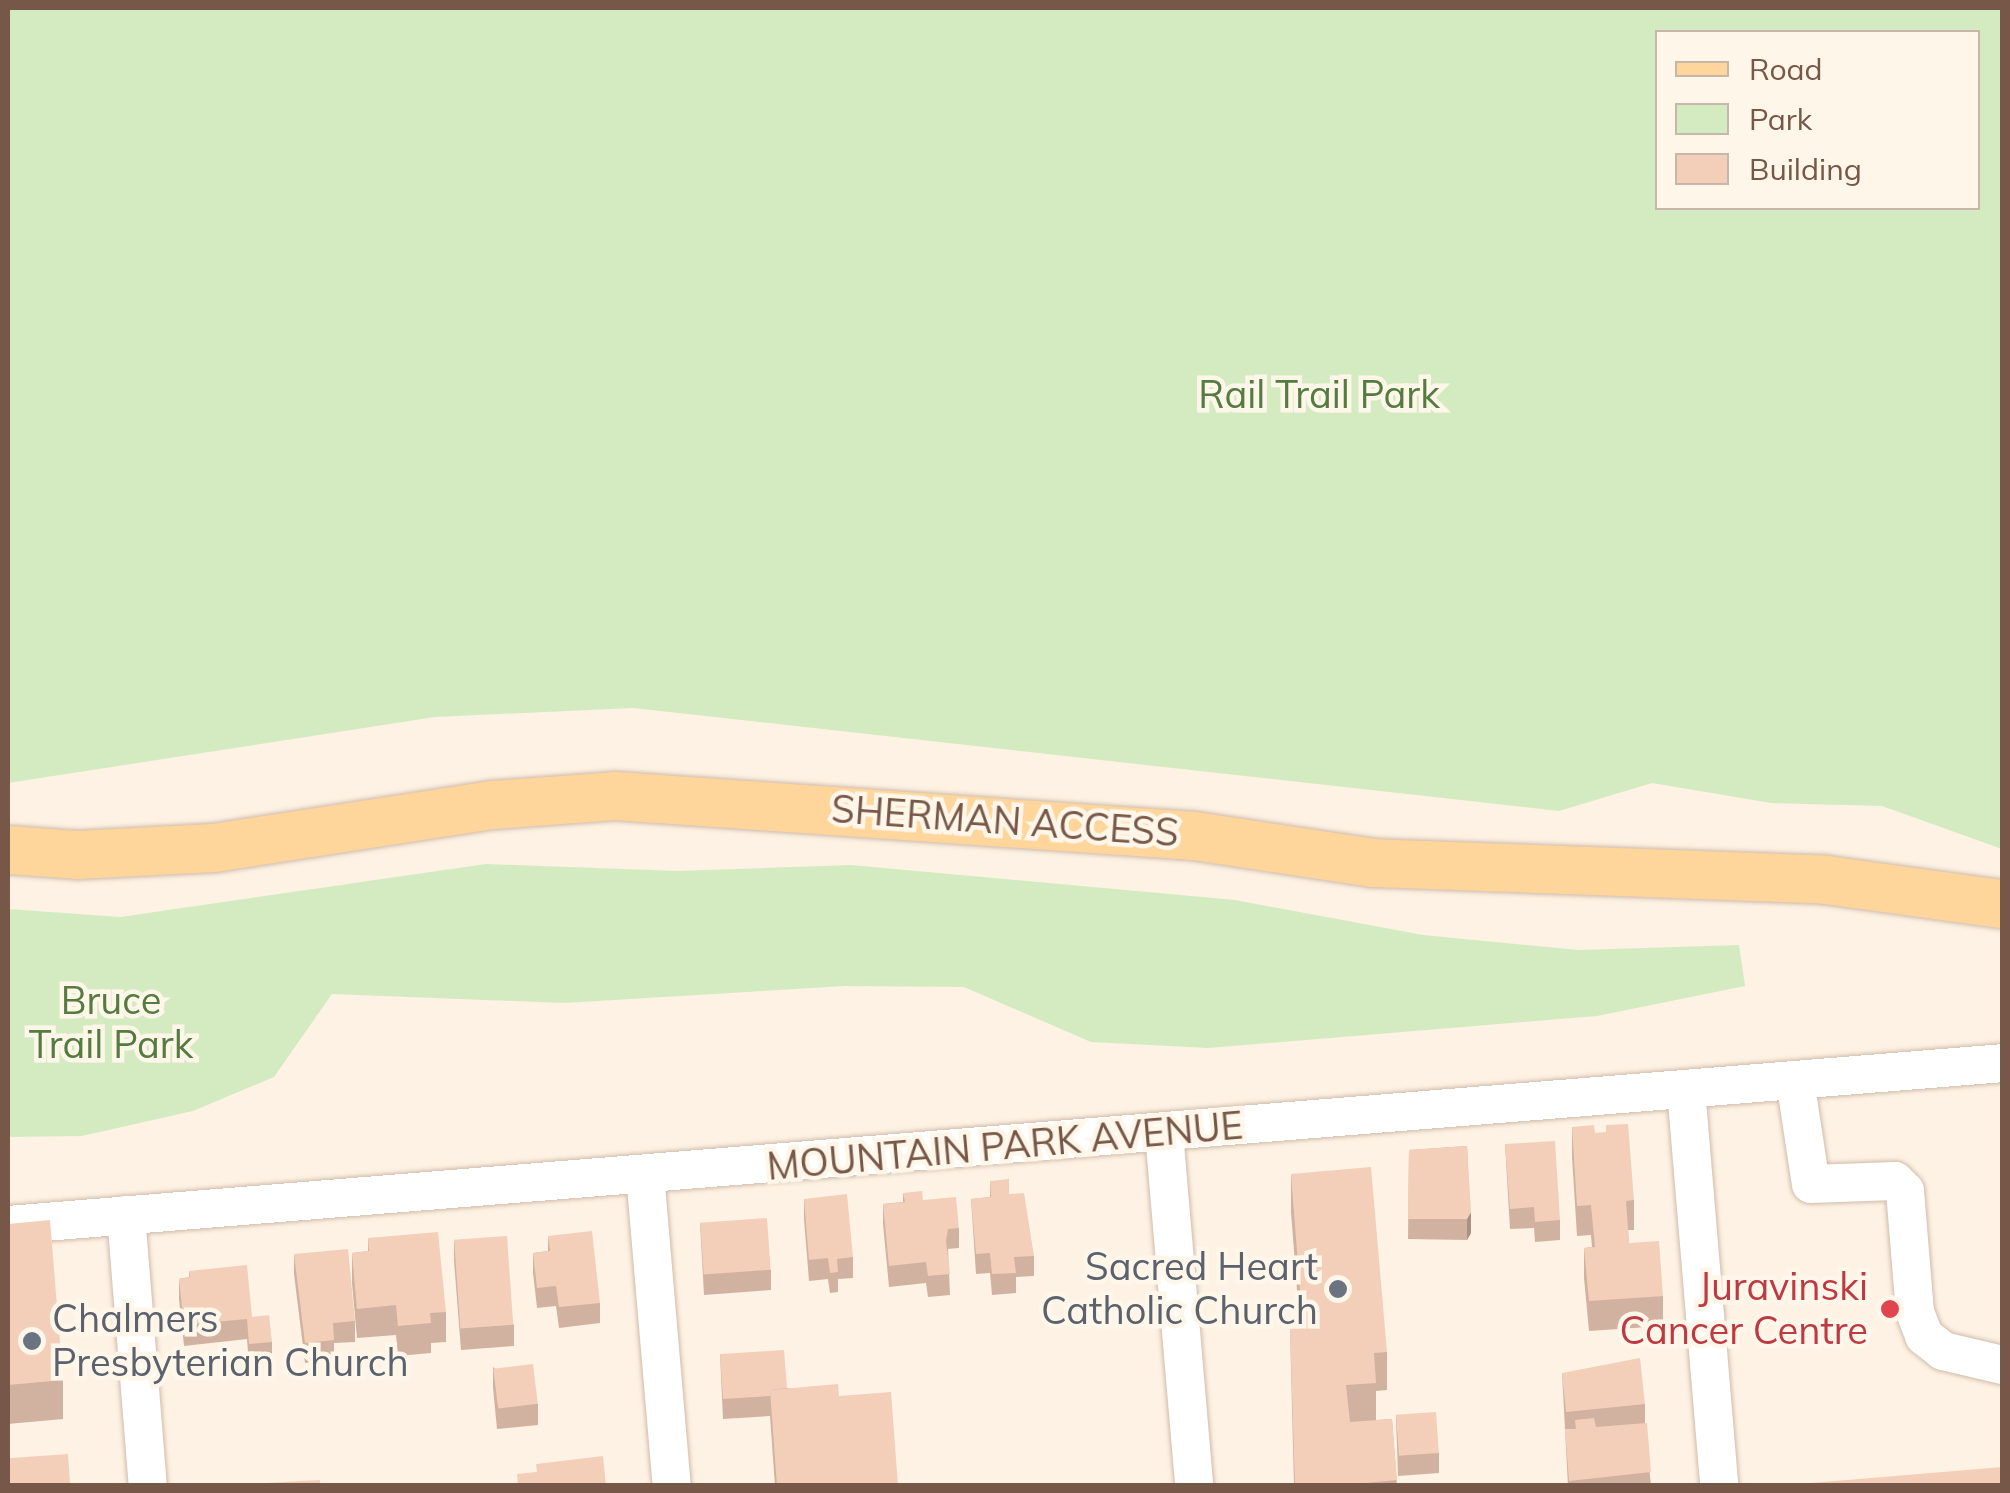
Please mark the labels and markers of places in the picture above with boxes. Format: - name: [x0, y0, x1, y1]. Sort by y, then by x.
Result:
- place label: Sacred Heart Catholic Church: [1041, 1244, 1318, 1334]
- place label: Juravinski Cancer Centre: [1620, 1264, 1868, 1354]
- marker: Sacred Heart Catholic Church: [1327, 1278, 1349, 1300]
- place label: Chalmers Presbyterian Church: [52, 1296, 409, 1386]
- marker: Juravinski Cancer Centre: [1877, 1296, 1903, 1322]
- marker: Chalmers Presbyterian Church: [21, 1330, 43, 1352]

